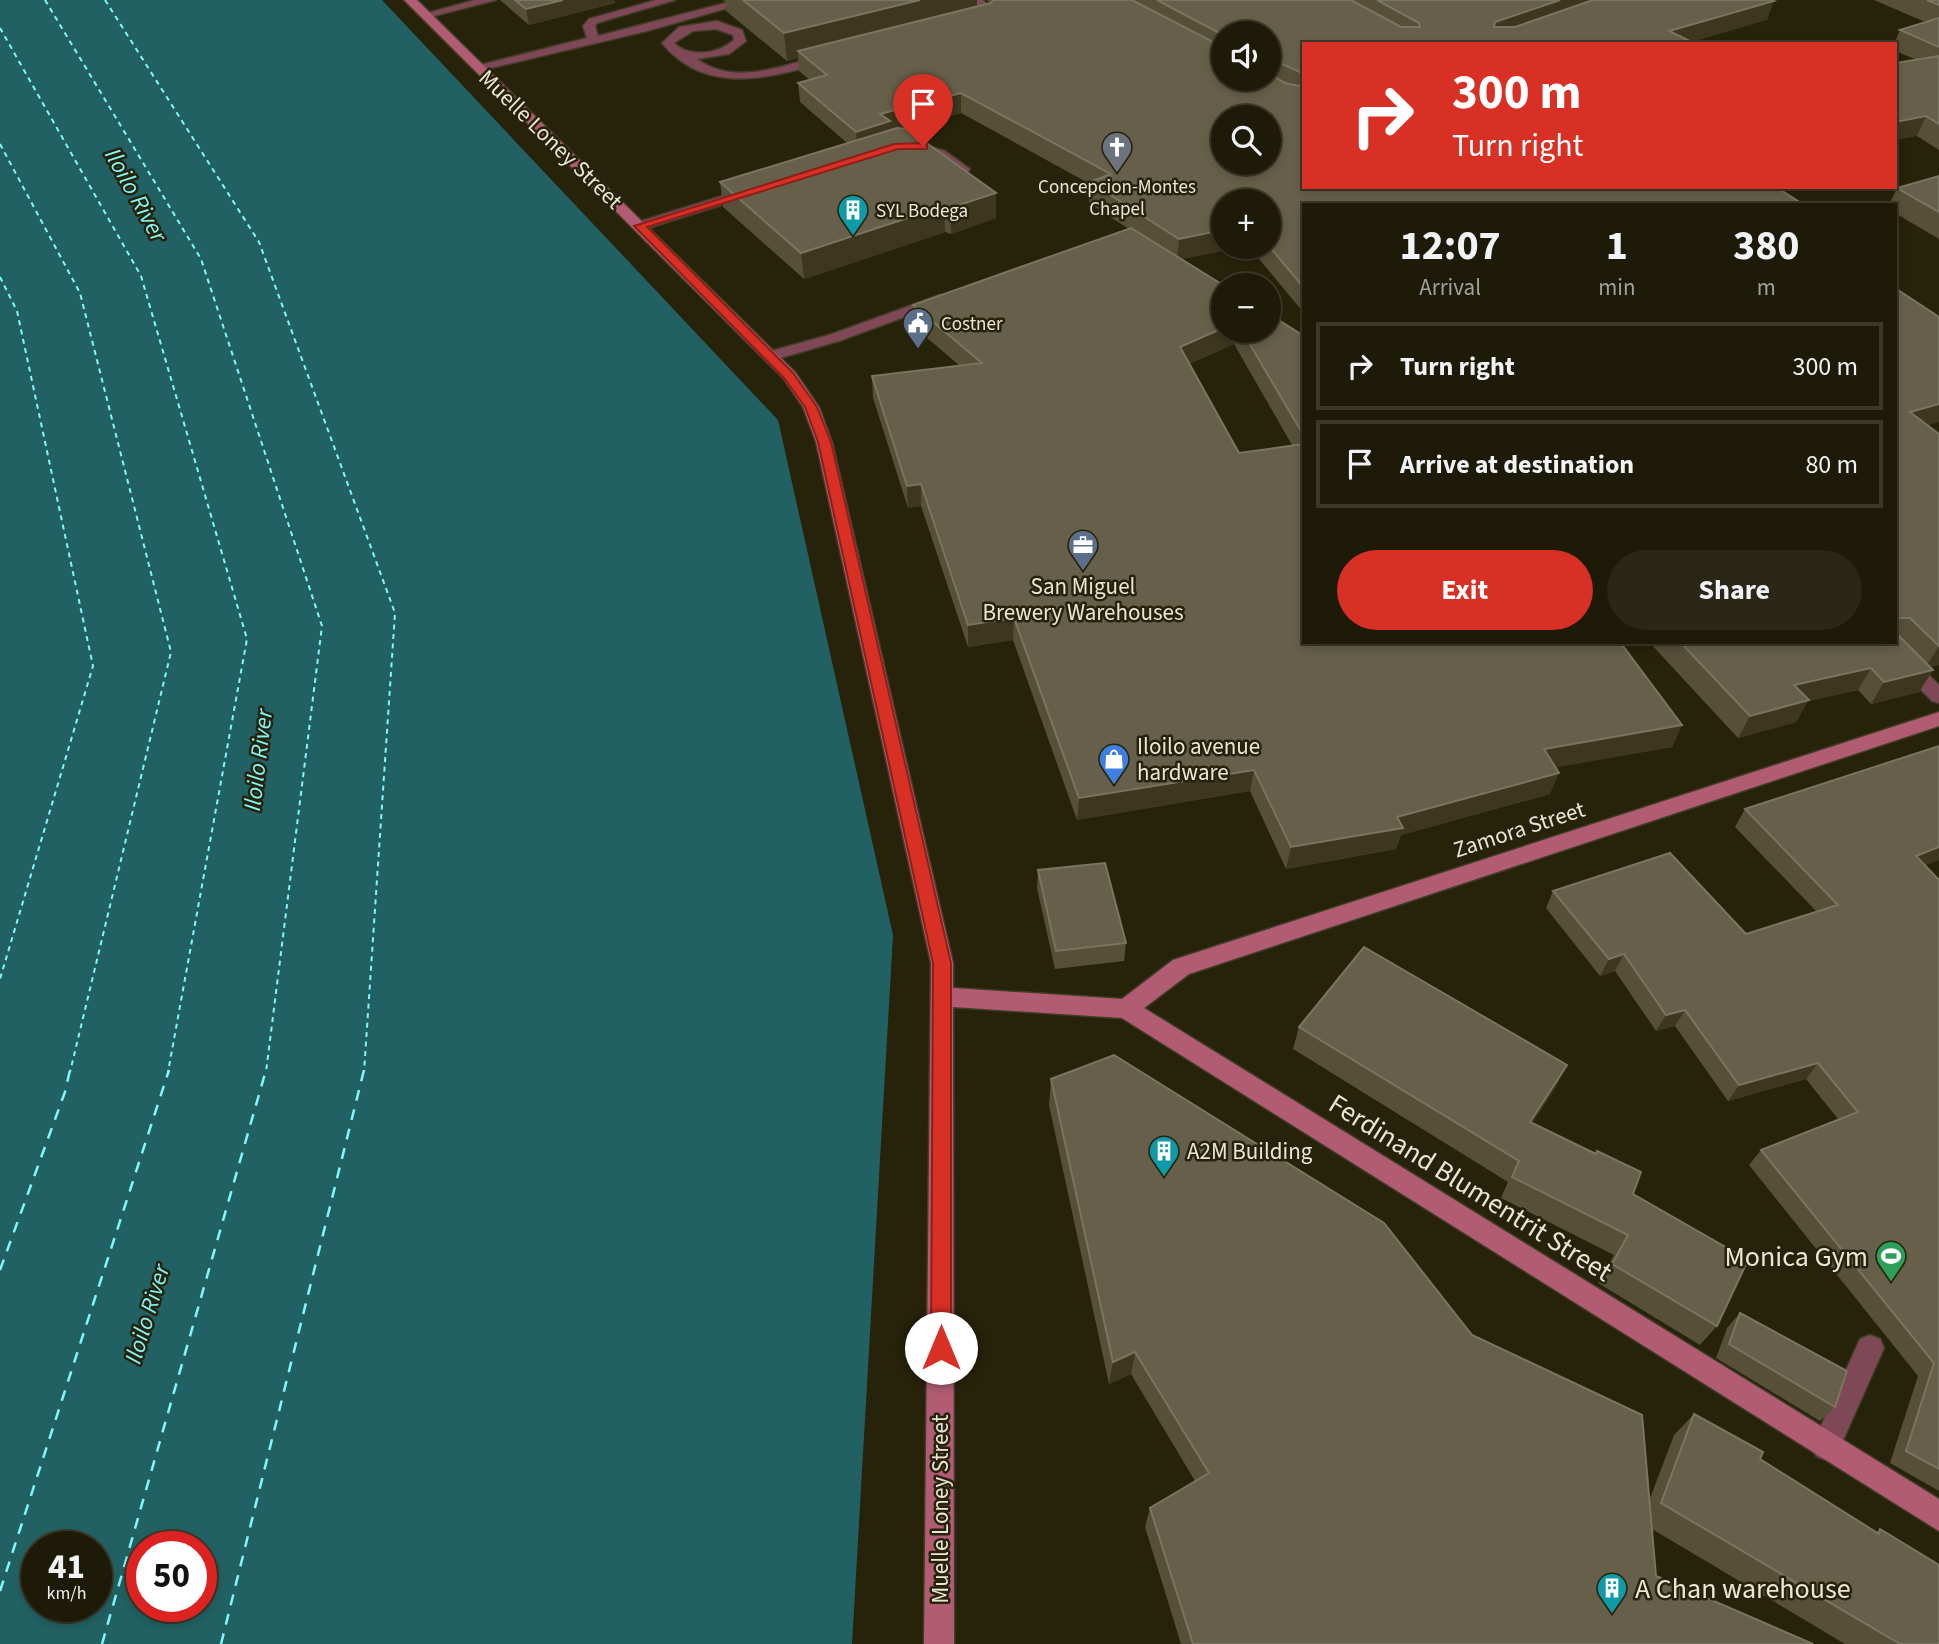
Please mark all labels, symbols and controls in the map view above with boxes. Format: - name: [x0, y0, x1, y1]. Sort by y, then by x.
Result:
- map controls: [1211, 21, 1281, 343]
- button: sound: [1211, 21, 1281, 91]
- text: 300 m: [1452, 58, 1581, 128]
- street label: Muelle Loney Street: [471, 62, 630, 217]
- icon: right: [1337, 70, 1428, 161]
- pin: [893, 74, 953, 146]
- icon: arrive: [904, 85, 942, 123]
- button: search: [1211, 105, 1281, 175]
- text: Turn right: [1452, 123, 1583, 169]
- church icon: Concepcion-Montes Chapel: [1100, 130, 1134, 174]
- water label: Iloilo River: [95, 142, 177, 250]
- place label: Concepcion-Montes Chapel: [1038, 174, 1196, 223]
- button: +: [1211, 189, 1281, 259]
- building icon: SYL Bodega: [836, 193, 870, 237]
- place label: SYL Bodega: [876, 198, 968, 225]
- text: 12:07: [1399, 216, 1501, 276]
- text: 1: [1606, 216, 1628, 276]
- text: 380: [1733, 216, 1800, 276]
- text: Arrival: [1419, 271, 1481, 304]
- text: min: [1598, 271, 1636, 304]
- text: m: [1757, 271, 1776, 304]
- button: −: [1211, 273, 1281, 343]
- public building icon: Costner: [901, 306, 935, 350]
- place label: Costner: [941, 311, 1003, 338]
- icon: right: [1341, 347, 1379, 385]
- text: Turn right: [1400, 348, 1515, 385]
- text: 300 m: [1792, 348, 1858, 385]
- icon: arrive: [1341, 445, 1379, 483]
- text: Arrive at destination: [1400, 446, 1634, 483]
- text: 80 m: [1805, 446, 1858, 483]
- office icon: San Miguel Brewery Warehouses: [1066, 528, 1100, 572]
- button: Exit: [1337, 550, 1593, 630]
- button: Share: [1607, 550, 1862, 630]
- place label: San Miguel Brewery Warehouses: [982, 570, 1184, 629]
- water label: Iloilo River: [235, 705, 282, 813]
- place label: Iloilo avenue hardware: [1137, 730, 1260, 789]
- shop icon: Iloilo avenue hardware: [1097, 742, 1131, 786]
- street label: Zamora Street: [1449, 793, 1589, 866]
- street label: Ferdinand Blumentrit Street: [1321, 1084, 1620, 1292]
- building icon: A2M Building: [1147, 1134, 1181, 1178]
- place label: A2M Building: [1187, 1135, 1313, 1168]
- place label: Monica Gym: [1724, 1237, 1868, 1277]
- sports icon: Monica Gym: [1874, 1239, 1908, 1283]
- water label: Iloilo River: [116, 1258, 180, 1368]
- position arrow: [904, 1311, 978, 1385]
- street label: Muelle Loney Street: [924, 1414, 957, 1603]
- speed limit sign: 50: [126, 1531, 217, 1622]
- text: 41: [48, 1542, 85, 1592]
- place label: A Chan warehouse: [1635, 1569, 1851, 1609]
- building icon: A Chan warehouse: [1595, 1571, 1629, 1615]
- text: km/h: [47, 1581, 86, 1606]

